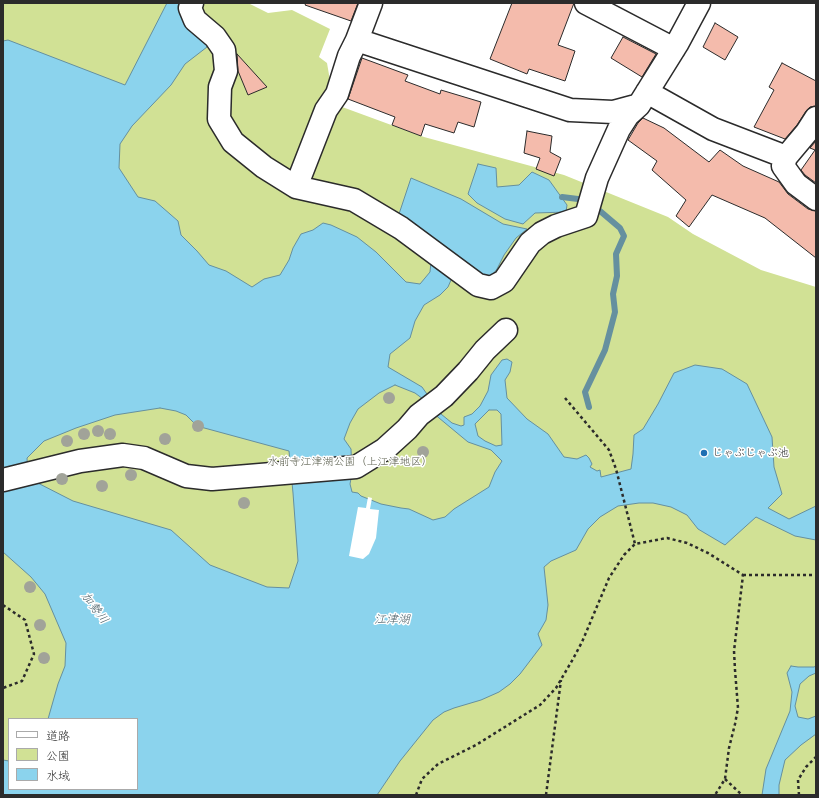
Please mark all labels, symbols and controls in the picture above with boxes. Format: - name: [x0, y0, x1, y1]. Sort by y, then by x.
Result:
- place label: じゃぶじゃぶ池: [712, 446, 789, 460]
- marker: じゃぶじゃぶ池: [699, 448, 709, 458]
- park label: 水前寺江津湖公園（上江津地区）: [268, 455, 432, 469]
- water label: 加勢川: [78, 589, 112, 627]
- water label: 江津湖: [374, 612, 410, 626]
- legend: [8, 718, 138, 790]
- text: 道路: [46, 727, 70, 743]
- text: 公園: [46, 747, 70, 763]
- text: 水域: [46, 767, 70, 783]

